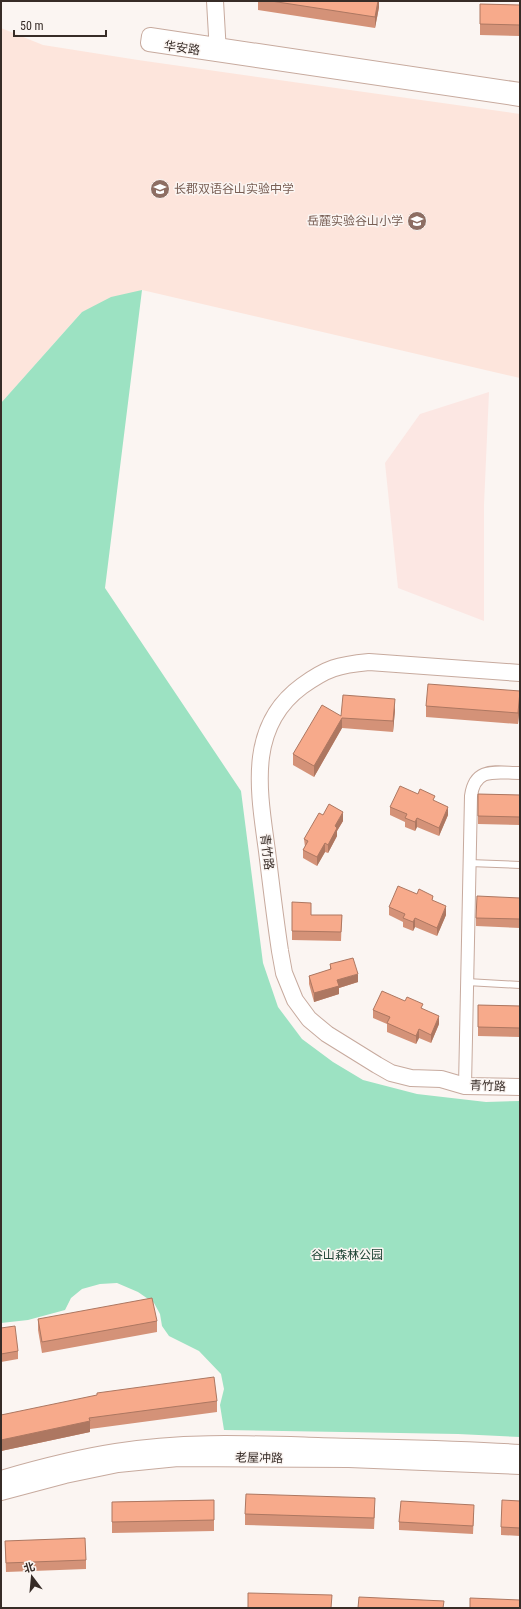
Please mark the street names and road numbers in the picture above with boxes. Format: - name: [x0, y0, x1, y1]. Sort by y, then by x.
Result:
- street label: 华安路: [163, 39, 201, 57]
- street label: 青竹路: [258, 833, 276, 871]
- street label: 青竹路: [470, 1078, 506, 1094]
- street label: 老屋冲路: [235, 1451, 283, 1465]

